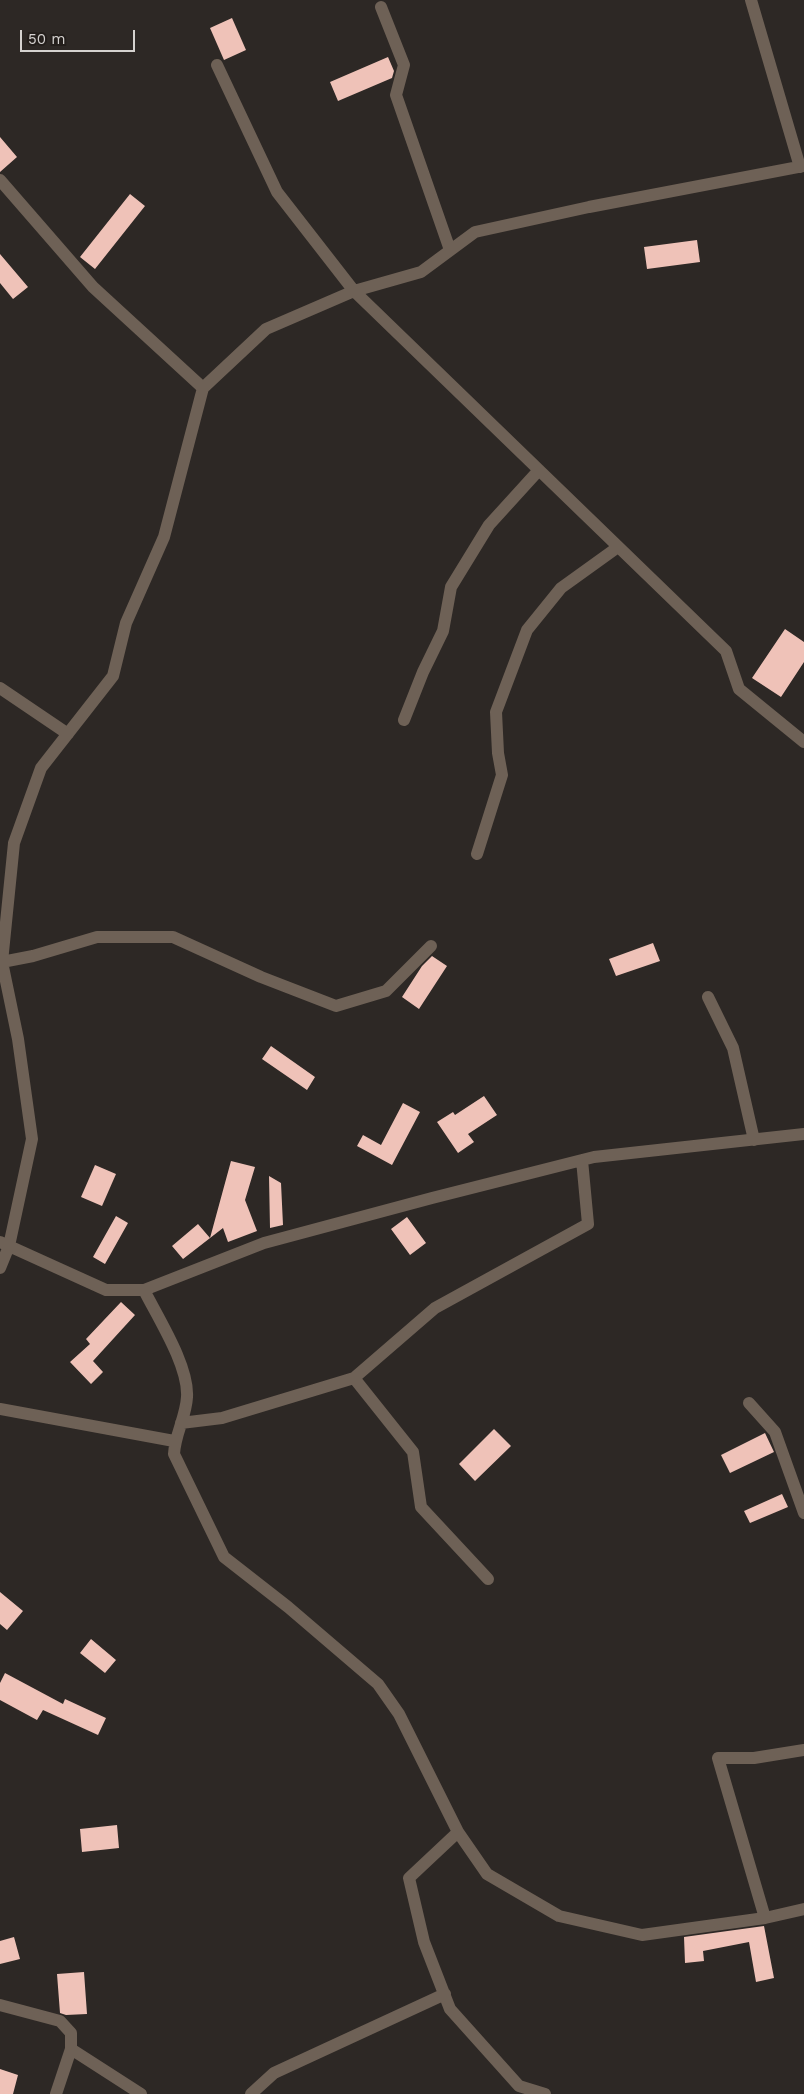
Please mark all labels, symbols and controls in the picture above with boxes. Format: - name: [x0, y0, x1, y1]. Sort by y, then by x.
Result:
- scale bar: [22, 20, 138, 52]
- text: 50 m: [28, 30, 65, 48]

